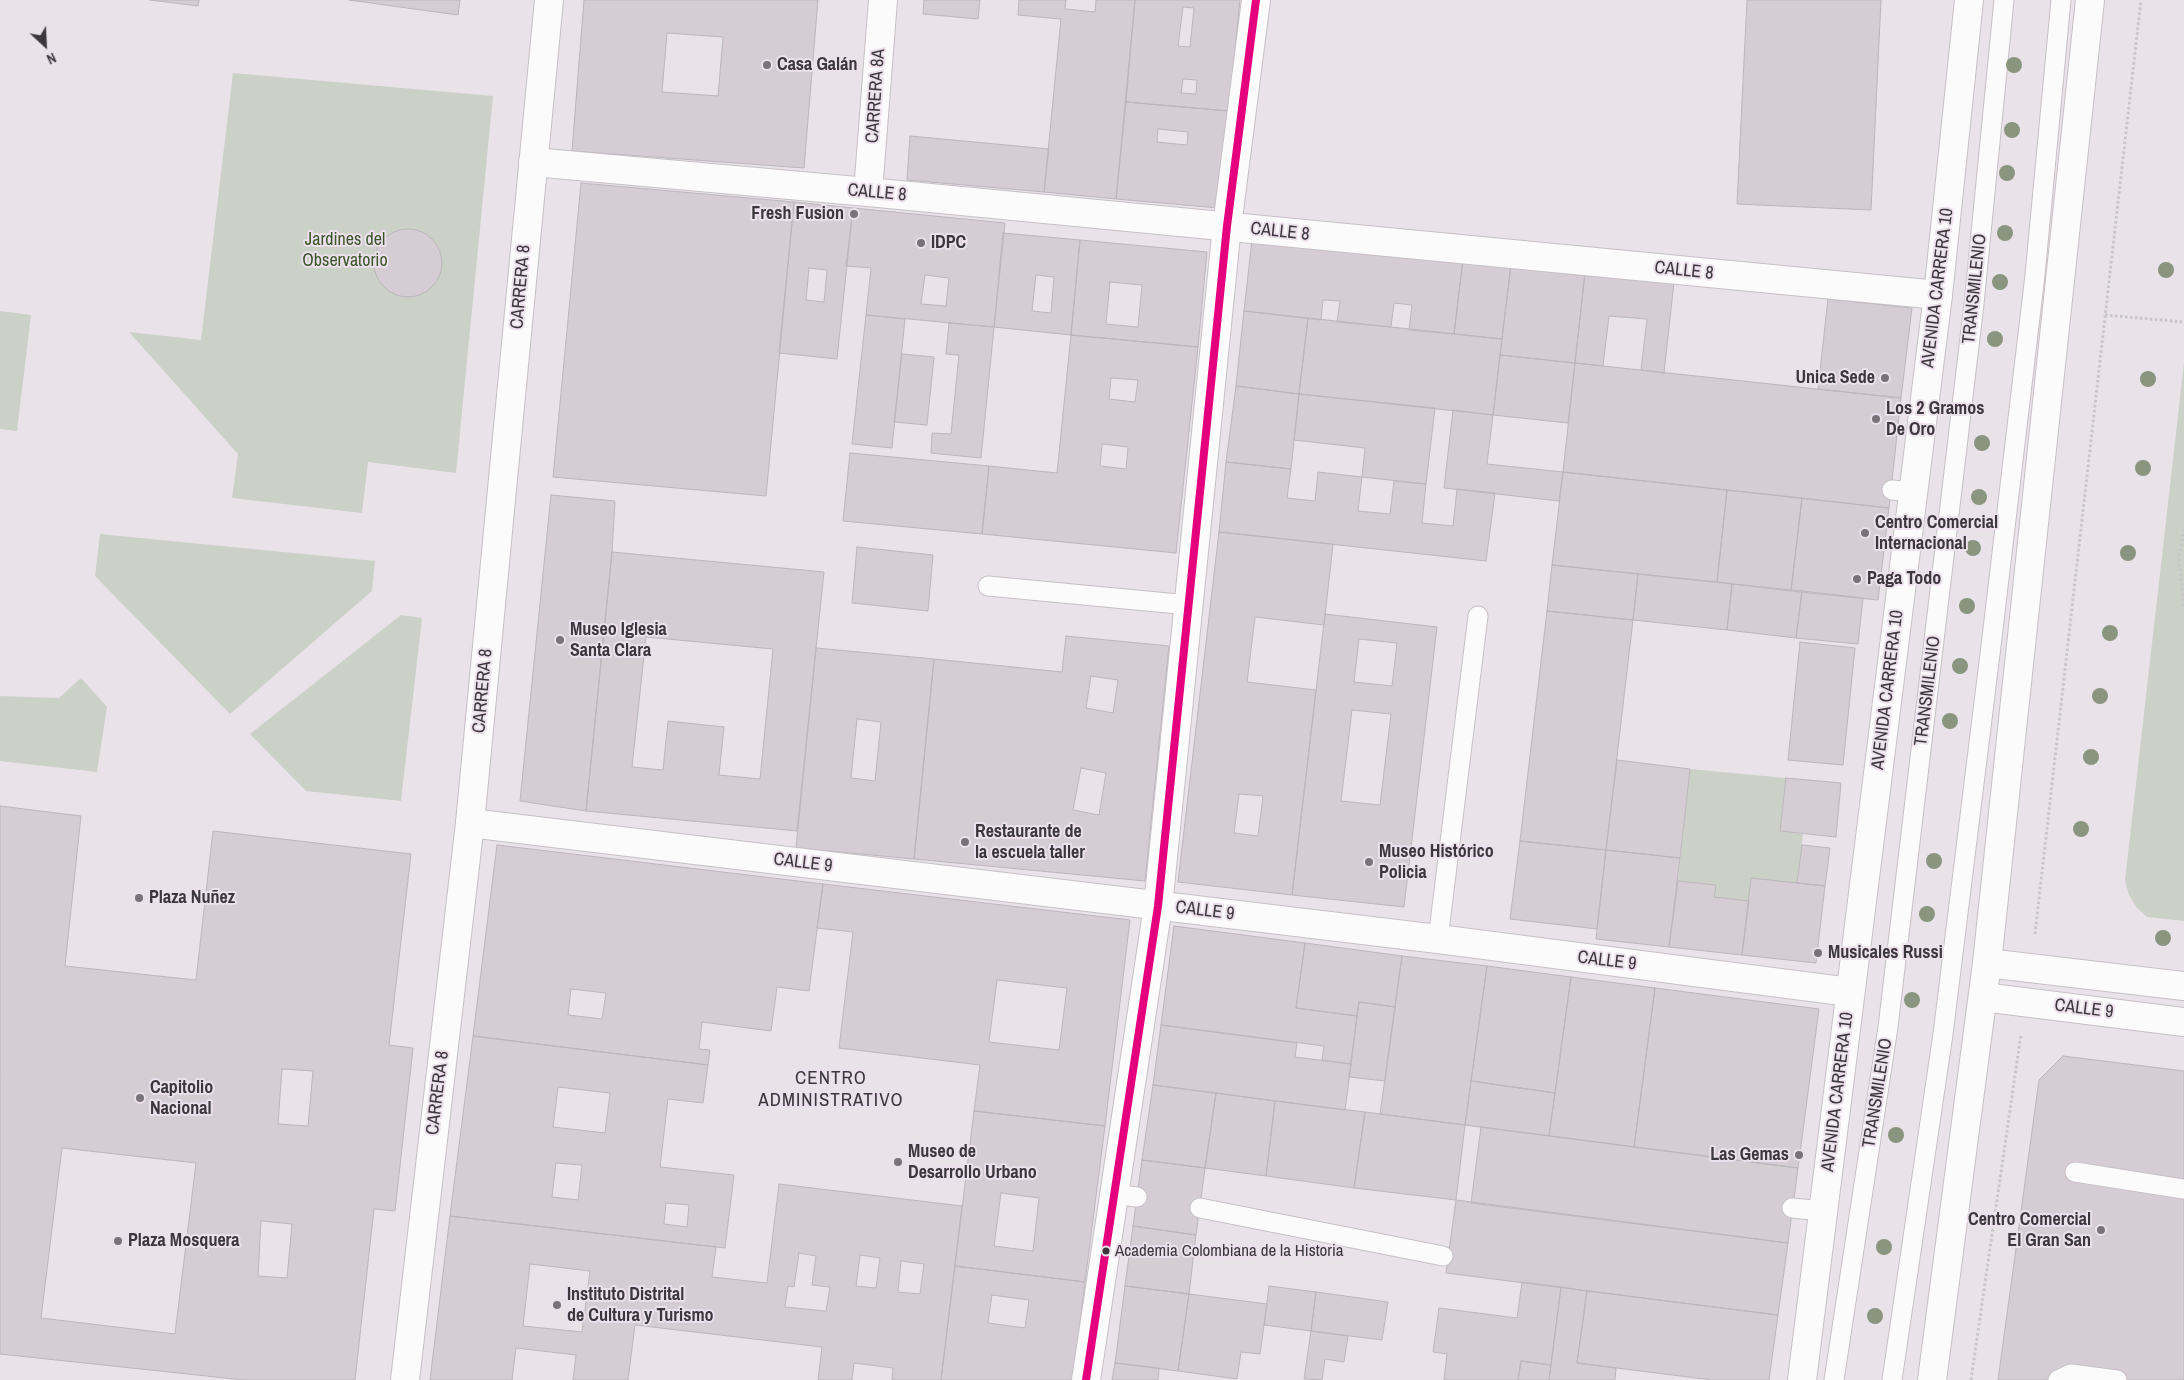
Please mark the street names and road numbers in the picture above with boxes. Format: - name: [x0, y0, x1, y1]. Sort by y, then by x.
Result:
- street label: CARRERA 8A: [862, 48, 890, 144]
- street label: CALLE 8: [847, 180, 907, 206]
- street label: AVENIDA CARRERA 10: [1918, 207, 1958, 369]
- street label: CALLE 8: [1249, 218, 1311, 246]
- street label: TRANSMILENIO: [1958, 233, 1992, 345]
- street label: CARRERA 8: [507, 244, 535, 330]
- street label: CALLE 8: [1653, 257, 1715, 285]
- street label: AVENIDA CARRERA 10: [1868, 609, 1908, 771]
- street label: TRANSMILENIO: [1911, 635, 1945, 747]
- street label: CARRERA 8: [469, 648, 497, 734]
- street label: CALLE 9: [772, 849, 834, 877]
- street label: CALLE 9: [1174, 897, 1236, 925]
- street label: CALLE 9: [1576, 947, 1638, 975]
- street label: CALLE 9: [2053, 995, 2115, 1023]
- street label: AVENIDA CARRERA 10: [1818, 1011, 1858, 1173]
- street label: TRANSMILENIO: [1859, 1037, 1897, 1149]
- street label: CARRERA 8: [422, 1050, 454, 1136]

